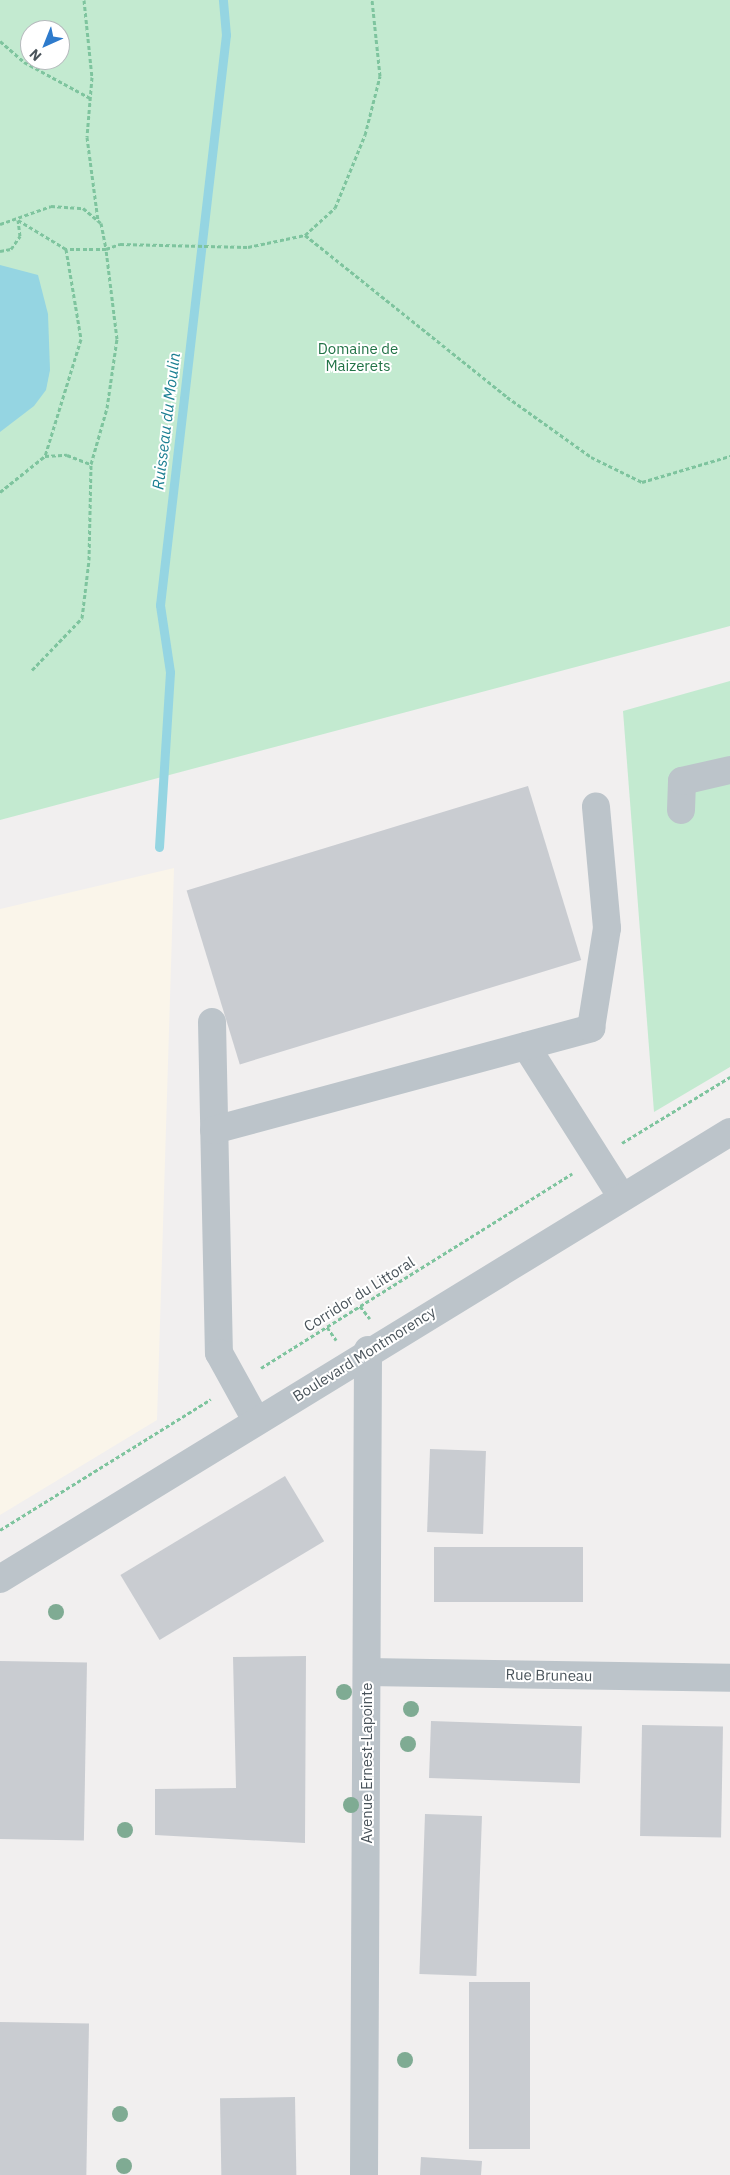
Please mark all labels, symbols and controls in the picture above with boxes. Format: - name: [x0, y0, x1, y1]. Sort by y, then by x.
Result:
- north arrow: [20, 20, 70, 70]
- text: N: [25, 45, 45, 65]
- park label: Domaine de Maizerets: [318, 339, 398, 374]
- water label: Ruisseau du Moulin: [148, 351, 184, 491]
- street label: Corridor du Littoral: [300, 1253, 418, 1335]
- street label: Boulevard Montmorency: [289, 1303, 439, 1405]
- street label: Rue Bruneau: [505, 1665, 593, 1685]
- street label: Avenue Ernest-Lapointe: [358, 1682, 376, 1844]

